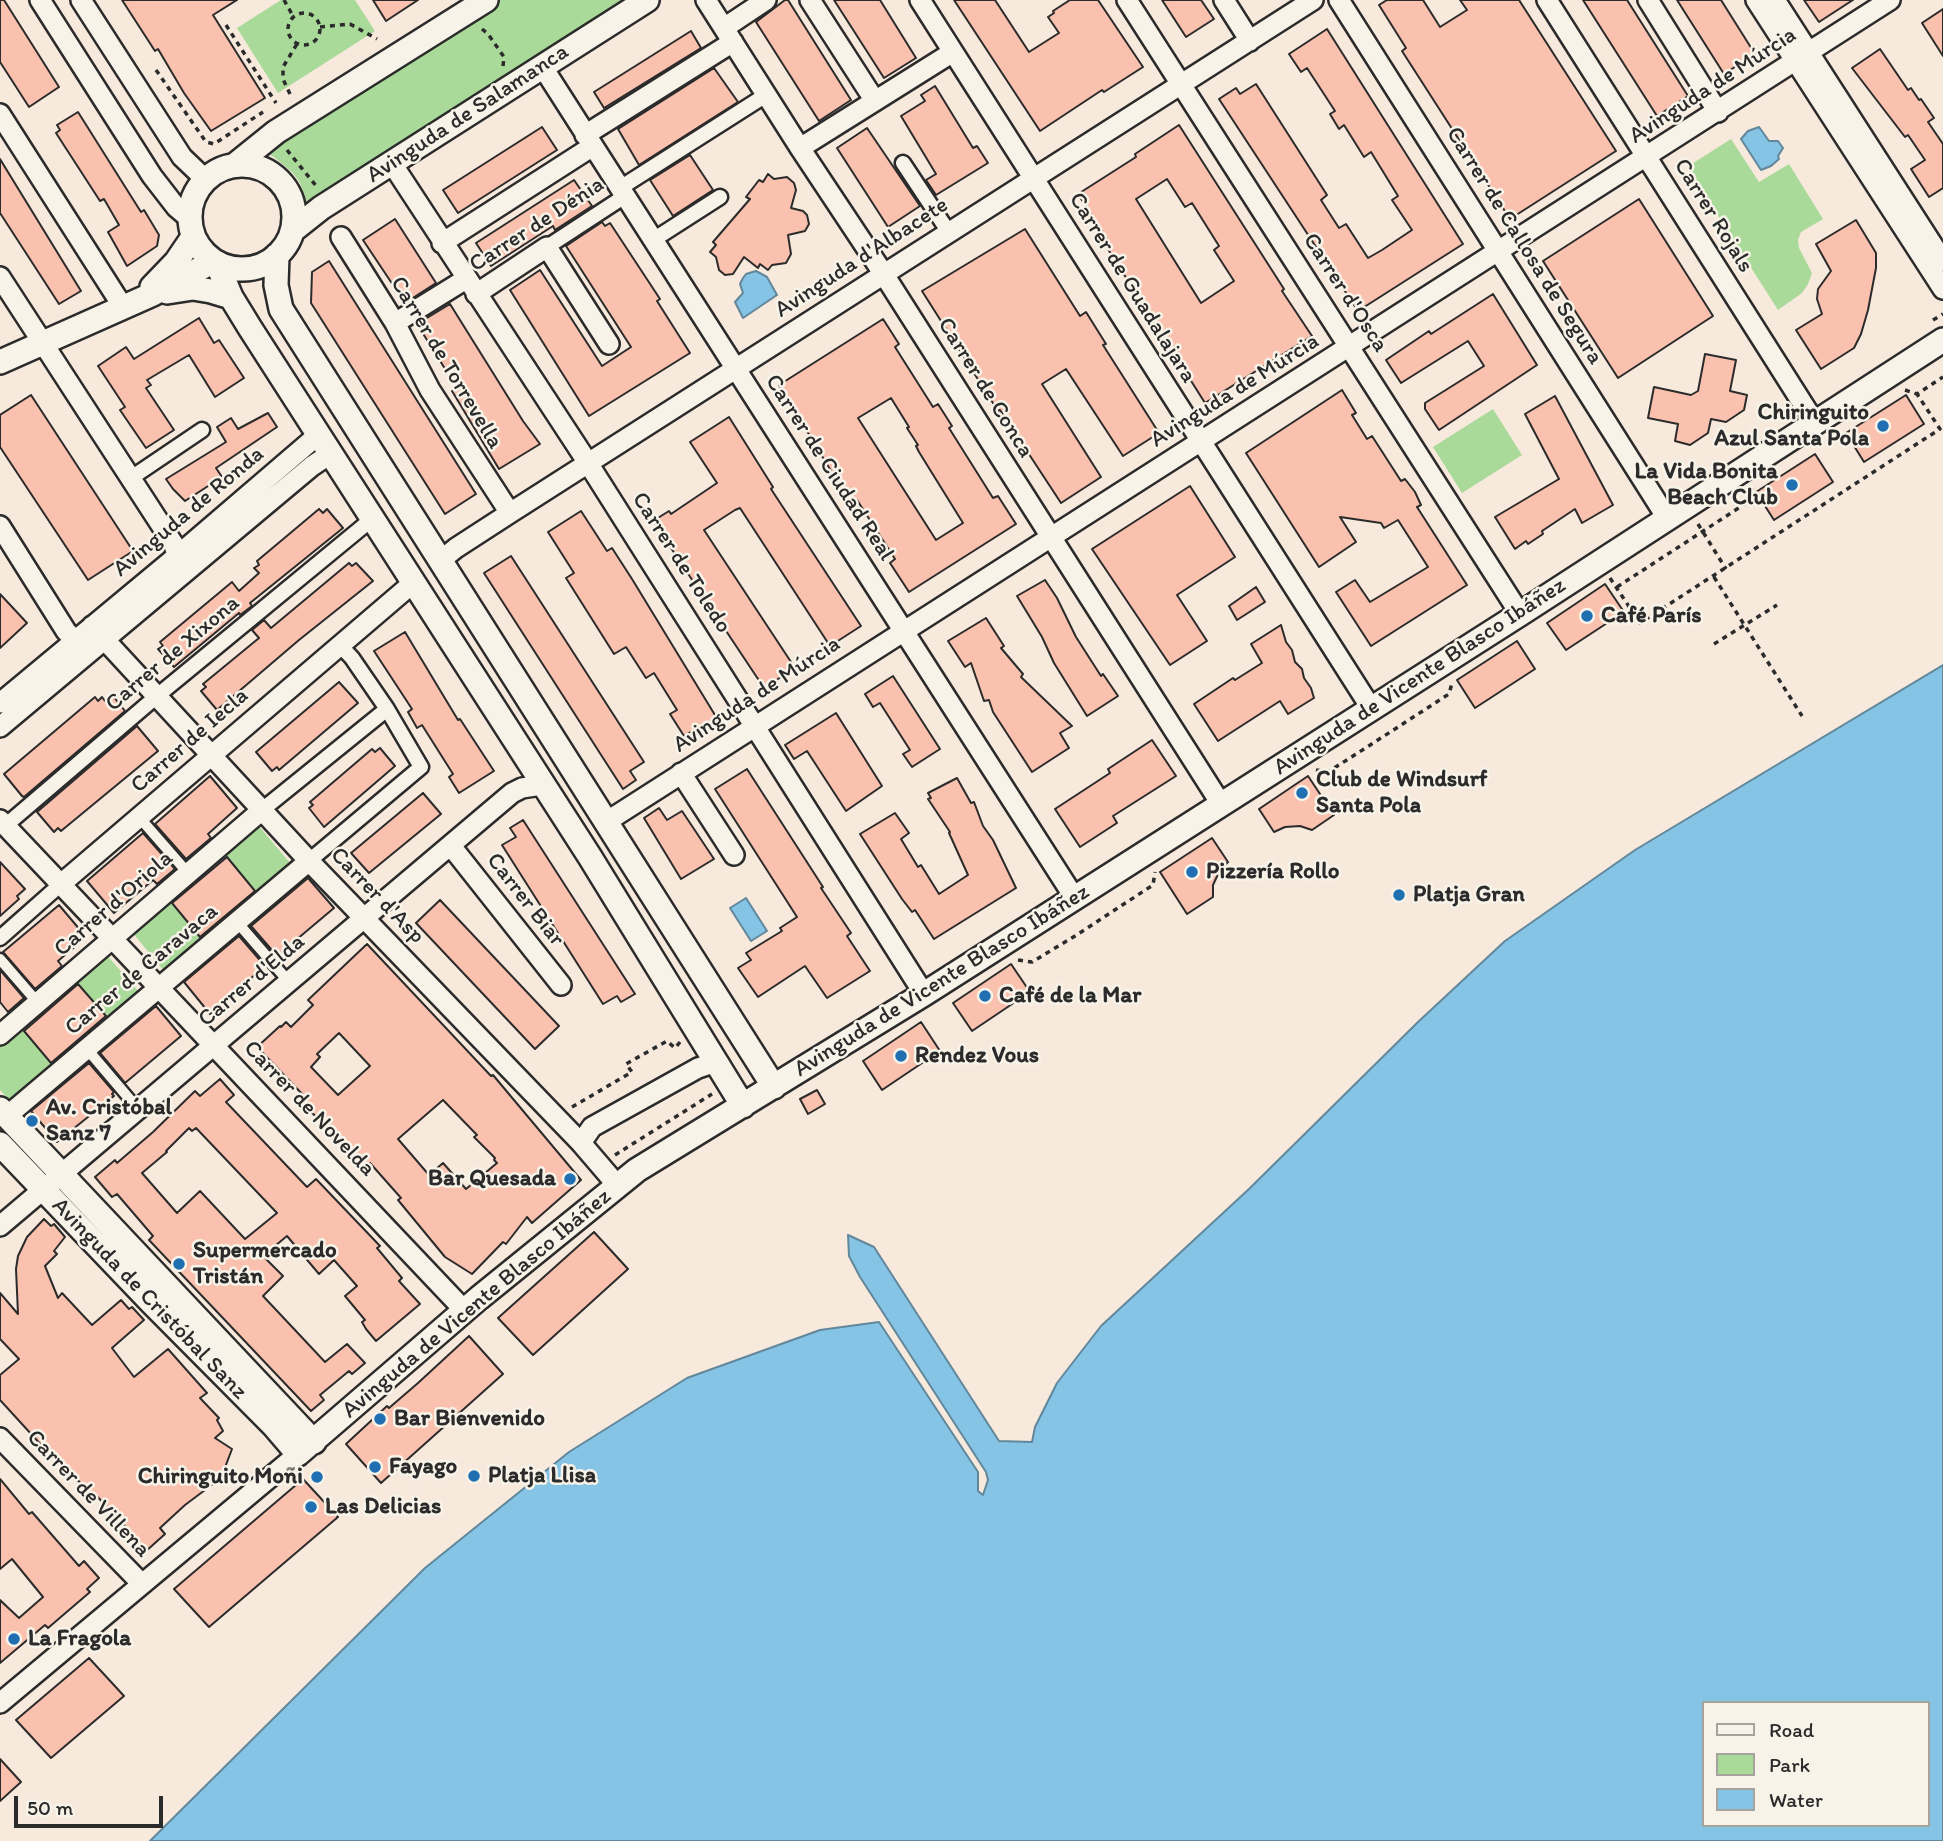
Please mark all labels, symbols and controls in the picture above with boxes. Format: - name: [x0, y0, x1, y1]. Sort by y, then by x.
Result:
- street label: Avinguda de Múrcia: [1624, 22, 1802, 150]
- street label: Avinguda de Salamanca: [362, 38, 574, 190]
- street label: Carrer de Callosa de Segura: [1439, 122, 1609, 370]
- street label: Carrer Rojals: [1667, 154, 1759, 278]
- street label: Carrer de Dénia: [465, 171, 609, 279]
- street label: Carrer de Guadalajara: [1062, 188, 1202, 388]
- street label: Avinguda d'Albacete: [770, 192, 954, 324]
- street label: Carrer d'Osca: [1296, 228, 1394, 358]
- street label: Carrer de Torrevella: [384, 272, 508, 454]
- street label: Carrer de Conca: [931, 313, 1039, 463]
- street label: Avinguda de Múrcia: [1146, 328, 1324, 454]
- street label: Carrer de Ciudad Real: [758, 370, 900, 566]
- place label: Chiringuito Azul Santa Pola: [1714, 399, 1869, 453]
- marker: Chiringuito Azul Santa Pola: [1875, 418, 1891, 434]
- street label: Avinguda de Ronda: [108, 441, 270, 583]
- place label: La Vida Bonita Beach Club: [1635, 458, 1778, 512]
- marker: La Vida Bonita Beach Club: [1784, 477, 1800, 493]
- street label: Carrer de Toledo: [625, 487, 737, 639]
- street label: Avinguda de Vicente Blasco Ibáñez: [1269, 572, 1571, 782]
- street label: Carrer de Xixona: [100, 590, 246, 718]
- place label: Café París: [1601, 602, 1702, 630]
- marker: Café París: [1579, 608, 1595, 624]
- street label: Avinguda de Múrcia: [668, 631, 846, 759]
- street label: Carrer de Iecla: [126, 682, 254, 800]
- place label: Club de Windsurf Santa Pola: [1316, 766, 1487, 820]
- marker: Club de Windsurf Santa Pola: [1294, 785, 1310, 801]
- street label: Carrer d'Asp: [324, 842, 430, 950]
- street label: Carrer d'Oriola: [49, 845, 179, 963]
- street label: Carrer Biar: [480, 848, 570, 952]
- place label: Pizzería Rollo: [1206, 858, 1339, 886]
- marker: Pizzería Rollo: [1184, 864, 1200, 880]
- street label: Avinguda de Vicente Blasco Ibáñez: [789, 879, 1095, 1083]
- place label: Platja Gran: [1413, 881, 1525, 909]
- marker: Platja Gran: [1391, 887, 1407, 903]
- street label: Carrer de Caravaca: [60, 898, 224, 1042]
- street label: Carrer d'Elda: [193, 928, 311, 1034]
- place label: Café de la Mar: [999, 982, 1141, 1010]
- marker: Café de la Mar: [977, 988, 993, 1004]
- street label: Carrer de Novelda: [237, 1035, 381, 1183]
- place label: Rendez Vous: [915, 1042, 1039, 1070]
- marker: Rendez Vous: [893, 1048, 909, 1064]
- place label: Av. Cristóbal Sanz 7: [46, 1094, 172, 1148]
- marker: Av. Cristóbal Sanz 7: [24, 1113, 40, 1129]
- place label: Bar Quesada: [428, 1165, 556, 1193]
- marker: Bar Quesada: [562, 1171, 578, 1187]
- street label: Avinguda de Vicente Blasco Ibáñez: [337, 1183, 617, 1425]
- street label: Avinguda de Cristóbal Sanz: [45, 1192, 253, 1406]
- place label: Supermercado Tristán: [193, 1237, 337, 1291]
- marker: Supermercado Tristán: [171, 1256, 187, 1272]
- place label: Bar Bienvenido: [394, 1405, 545, 1433]
- marker: Bar Bienvenido: [372, 1411, 388, 1427]
- street label: Carrer de Villena: [20, 1424, 156, 1564]
- place label: Fayago: [389, 1453, 457, 1481]
- marker: Fayago: [367, 1459, 383, 1475]
- place label: Platja Llisa: [488, 1462, 596, 1490]
- place label: Chiringuito Moñi: [138, 1463, 303, 1491]
- marker: Platja Llisa: [466, 1468, 482, 1484]
- marker: Chiringuito Moñi: [309, 1469, 325, 1485]
- place label: Las Delicias: [325, 1493, 441, 1521]
- marker: Las Delicias: [303, 1499, 319, 1515]
- place label: La Fragola: [28, 1625, 131, 1653]
- marker: La Fragola: [6, 1631, 22, 1647]
- legend: [1702, 1701, 1929, 1827]
- text: Road: [1769, 1717, 1814, 1742]
- text: Park: [1769, 1752, 1810, 1777]
- scale bar: [18, 1782, 166, 1826]
- text: Water: [1769, 1787, 1823, 1812]
- text: 50 m: [27, 1795, 73, 1820]

